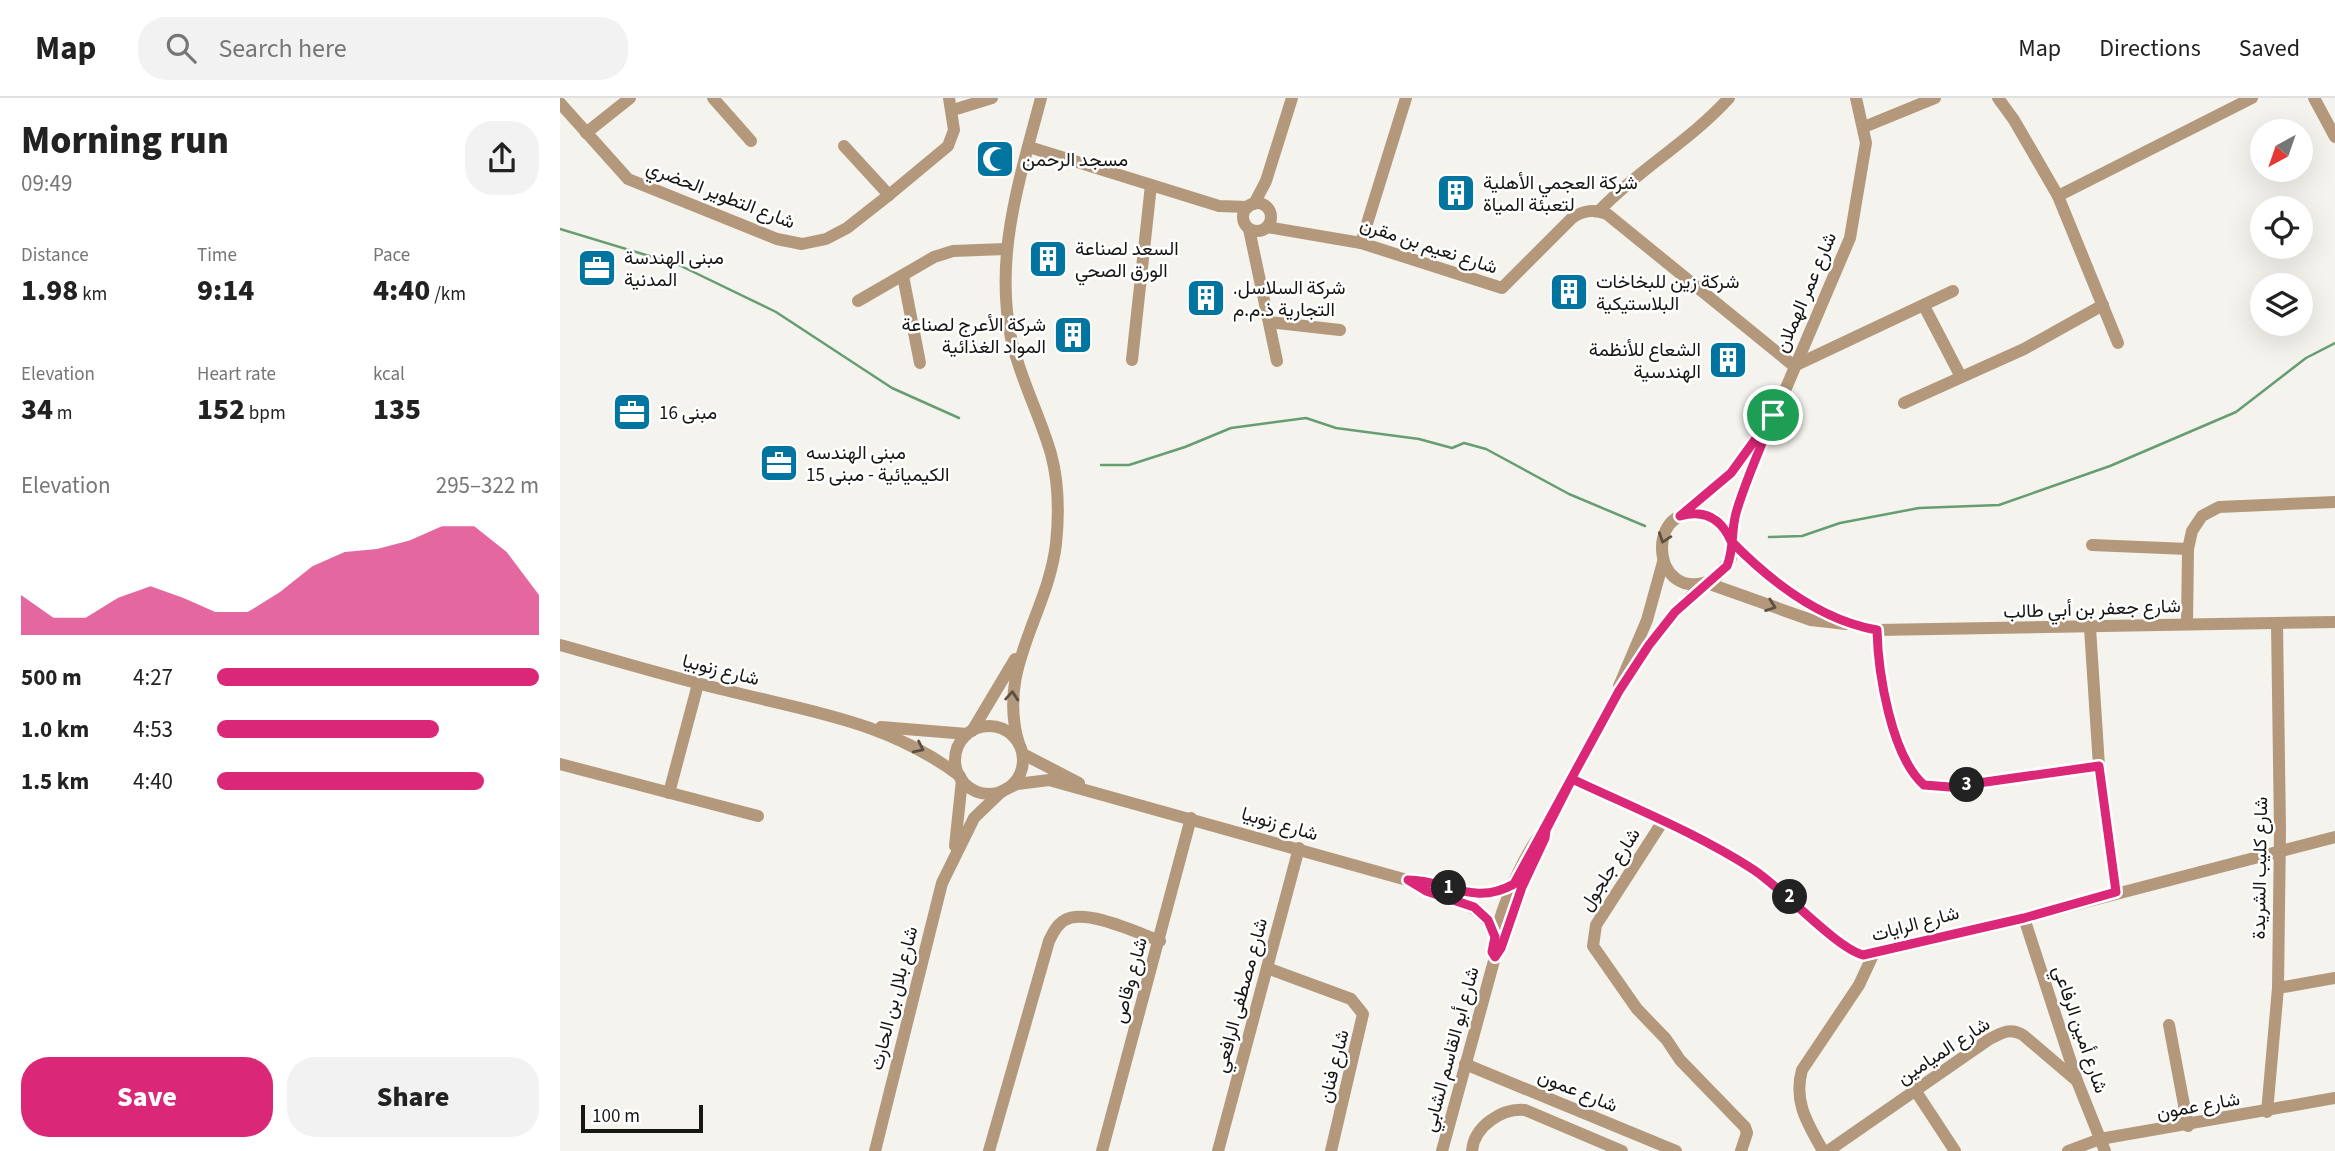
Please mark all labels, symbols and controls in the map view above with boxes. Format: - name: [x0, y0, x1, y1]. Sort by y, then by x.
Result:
- search box: [138, 17, 628, 80]
- text: Map: [35, 25, 96, 72]
- icon: search: [162, 29, 200, 67]
- text: Search here: [218, 30, 347, 67]
- text: Map: [2018, 31, 2061, 66]
- text: Directions: [2099, 31, 2201, 66]
- text: Saved: [2239, 31, 2300, 66]
- text: Morning run: [21, 114, 229, 168]
- north arrow: [2250, 119, 2314, 182]
- map controls: [2250, 119, 2313, 336]
- button: share: [465, 121, 539, 195]
- mosque icon: مسجد الرحمن: [974, 138, 1016, 180]
- place label: مسجد الرحمن: [1022, 147, 1128, 174]
- street label: شارع التطوير الحضري: [642, 155, 799, 237]
- text: 09:49: [21, 167, 72, 200]
- place label: شركة العجمي الأهلية لتعبئة المياة: [1483, 170, 1638, 219]
- building icon: شركة العجمي الأهلية لتعبئة المياة: [1435, 172, 1477, 214]
- button: locate: [2250, 196, 2313, 259]
- street label: شارع نعيم بن مقرن: [1356, 211, 1501, 281]
- street label: شارع عمر الهملان: [1769, 228, 1844, 357]
- place label: السعد لصناعة الورق الصحي: [1075, 236, 1179, 286]
- building icon: السعد لصناعة الورق الصحي: [1027, 238, 1069, 280]
- text: Distance: [21, 242, 89, 269]
- text: Time: [197, 242, 237, 269]
- text: Pace: [373, 242, 410, 269]
- place label: مبنى الهندسة المدنية: [624, 245, 724, 294]
- office icon: مبنى الهندسة المدنية: [576, 247, 618, 289]
- text: 1.98: [21, 269, 78, 312]
- text: 9:14: [197, 269, 254, 312]
- text: 4:40: [373, 269, 430, 312]
- place label: شركة زين للبخاخات البلاستيكية: [1596, 269, 1740, 318]
- building icon: شركة زين للبخاخات البلاستيكية: [1548, 271, 1590, 313]
- button: layers: [2250, 273, 2313, 336]
- place label: .شركة السلاسل التجارية ذ.م.م: [1233, 275, 1345, 324]
- building icon: .شركة السلاسل التجارية ذ.م.م: [1185, 277, 1227, 319]
- text: km: [78, 281, 107, 308]
- text: /km: [430, 281, 466, 308]
- place label: شركة الأعرج لصناعة المواد الغذائية: [901, 312, 1046, 361]
- building icon: شركة الأعرج لصناعة المواد الغذائية: [1052, 314, 1094, 356]
- place label: الشعاع للأنظمة الهندسية: [1589, 337, 1701, 386]
- building icon: الشعاع للأنظمة الهندسية: [1707, 339, 1749, 381]
- text: Elevation: [21, 361, 95, 388]
- text: Heart rate: [197, 361, 276, 388]
- text: kcal: [373, 361, 405, 388]
- pin: [1743, 385, 1803, 445]
- text: 34: [21, 388, 53, 431]
- text: 152: [197, 388, 245, 431]
- text: 135: [373, 388, 421, 431]
- office icon: مبنى 16: [611, 391, 653, 433]
- icon: arrive: [1754, 396, 1792, 434]
- text: m: [53, 400, 73, 427]
- text: bpm: [245, 400, 286, 427]
- place label: مبنى 16: [659, 400, 717, 427]
- place label: مبنى الهندسه الكيميائية - مبنى 15: [806, 440, 949, 489]
- office icon: مبنى الهندسه الكيميائية - مبنى 15: [758, 442, 800, 484]
- text: Elevation: [21, 469, 111, 502]
- text: 295–322 m: [436, 469, 539, 502]
- one-way arrow: [1658, 531, 1672, 544]
- street label: شارع جعفر بن أبي طالب: [2003, 593, 2181, 627]
- one-way arrow: [1765, 598, 1777, 612]
- street label: شارع زنوبيا: [679, 648, 762, 693]
- text: 500 m: [21, 661, 82, 694]
- text: 4:27: [133, 661, 173, 694]
- one-way arrow: [1005, 690, 1020, 701]
- text: 1.0 km: [21, 713, 89, 746]
- text: 4:53: [133, 713, 173, 746]
- one-way arrow: [912, 739, 924, 753]
- text: 1.5 km: [21, 765, 89, 798]
- text: 4:40: [133, 765, 173, 798]
- pin: 3: [1950, 768, 1984, 802]
- text: 3: [1961, 771, 1972, 798]
- street label: شارع كليب الشريدة: [2246, 796, 2275, 940]
- street label: شارع زنوبيا: [1238, 801, 1321, 848]
- street label: شارع جلجول: [1573, 823, 1647, 917]
- pin: 1: [1432, 870, 1466, 906]
- text: 1: [1443, 874, 1454, 901]
- pin: 2: [1772, 880, 1808, 914]
- text: 2: [1784, 883, 1795, 910]
- street label: شارع الرايات: [1868, 900, 1962, 949]
- street label: شارع مصطفى الرافعي: [1208, 915, 1276, 1076]
- street label: شارع بلال بن الحارث: [864, 923, 925, 1073]
- street label: شارع وقاص: [1106, 934, 1155, 1026]
- street label: شارع أمين الرفاعي: [2044, 962, 2114, 1097]
- street label: شارع أبو القاسم الشابي: [1416, 964, 1487, 1135]
- street label: شارع الميامين: [1892, 1011, 1996, 1091]
- street label: شارع فنان: [1312, 1027, 1357, 1106]
- button: Save: [21, 1057, 273, 1137]
- button: Share: [287, 1057, 539, 1137]
- street label: شارع عمون: [1533, 1063, 1622, 1120]
- street label: شارع عمون: [2154, 1086, 2242, 1127]
- scale bar: [581, 1102, 704, 1134]
- text: 100 m: [592, 1103, 640, 1130]

